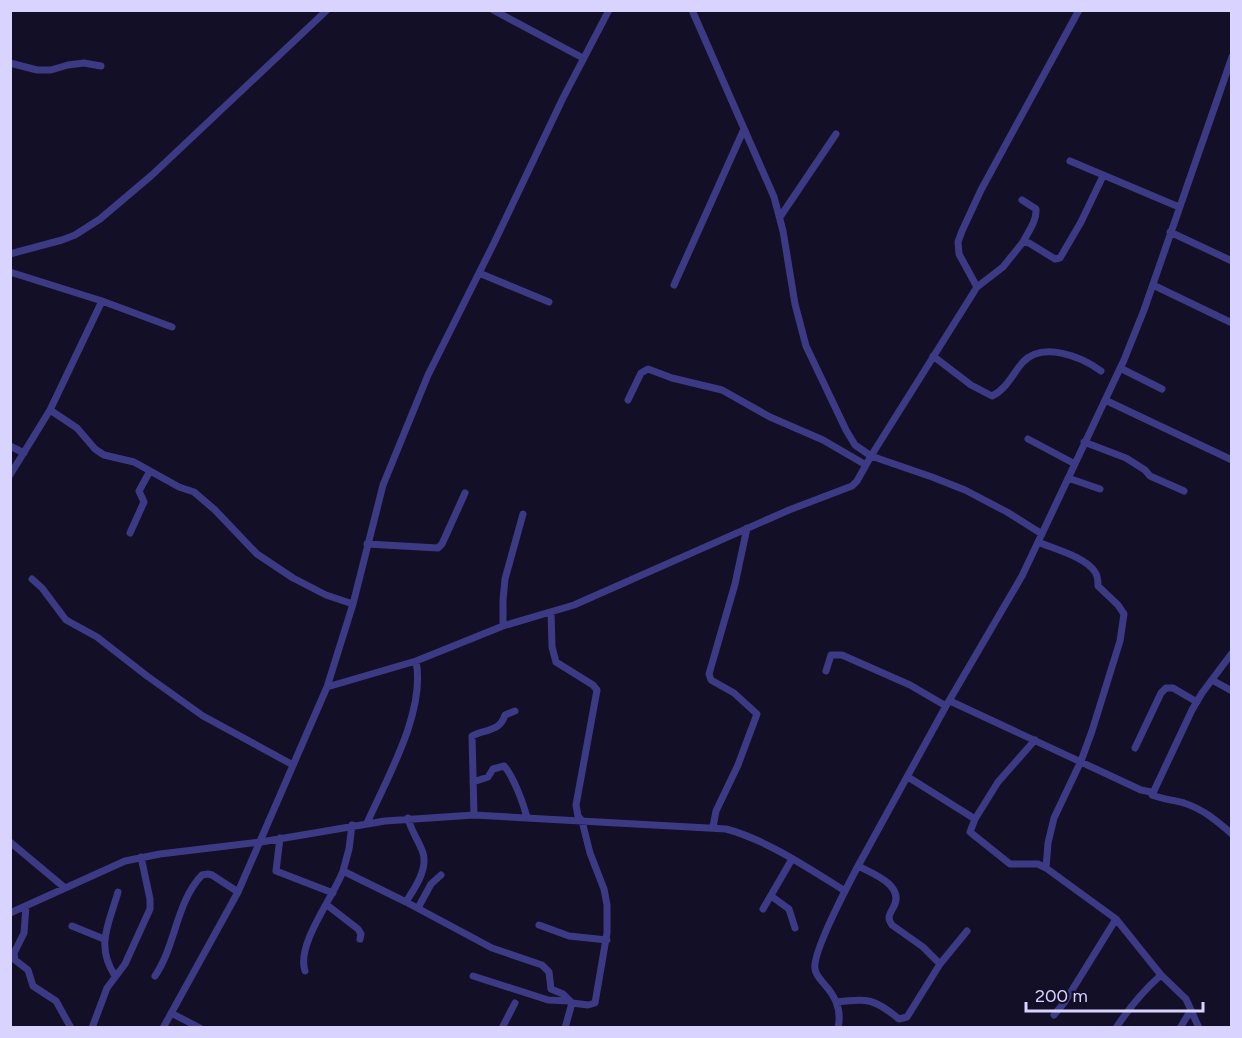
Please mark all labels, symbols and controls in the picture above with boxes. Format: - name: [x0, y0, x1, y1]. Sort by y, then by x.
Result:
- scale bar: [1026, 975, 1203, 1013]
- text: 200 m: [1035, 985, 1088, 1007]

